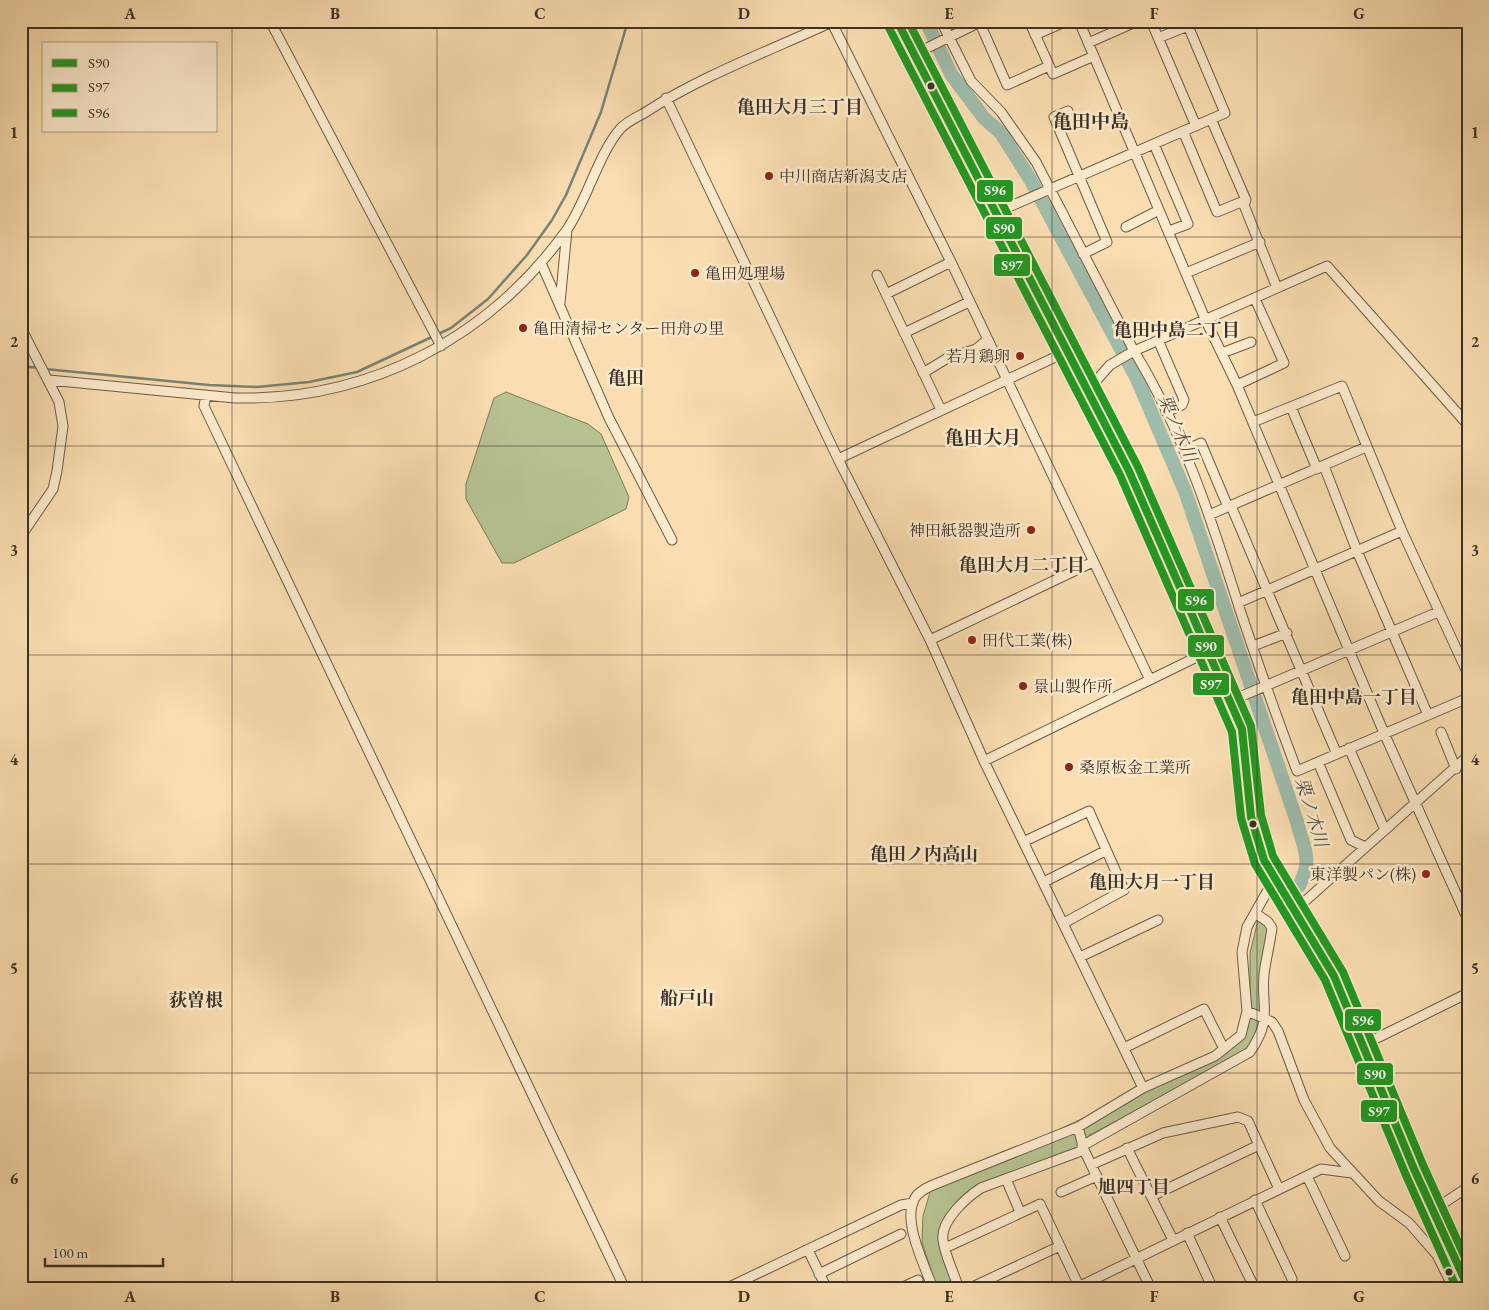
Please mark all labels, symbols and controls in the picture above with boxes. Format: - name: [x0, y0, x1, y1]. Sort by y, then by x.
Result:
- text: A: [123, 3, 136, 24]
- text: B: [330, 3, 340, 24]
- text: C: [534, 3, 546, 24]
- text: D: [738, 3, 750, 24]
- text: E: [944, 3, 954, 24]
- text: F: [1150, 3, 1159, 24]
- text: G: [1353, 3, 1365, 24]
- legend: [42, 42, 218, 132]
- text: S90: [88, 53, 109, 72]
- text: S97: [88, 77, 110, 96]
- unlabelled marker: [926, 81, 936, 91]
- district label: 亀田大月三丁目: [737, 95, 863, 118]
- text: S96: [88, 103, 109, 122]
- district label: 亀田中島: [1053, 109, 1129, 134]
- text: 1: [10, 122, 18, 143]
- text: 1: [1471, 122, 1479, 143]
- place label: 中川商店新潟支店: [779, 166, 907, 187]
- marker: 中川商店新潟支店: [763, 170, 775, 182]
- line badge: S96: [976, 179, 1014, 203]
- text: S96: [984, 181, 1006, 199]
- line badge: S90: [985, 216, 1023, 240]
- text: S90: [993, 219, 1015, 237]
- line badge: S97: [993, 253, 1031, 277]
- text: S97: [1001, 256, 1023, 274]
- place label: 亀田処理場: [705, 263, 785, 284]
- marker: 亀田処理場: [689, 267, 701, 279]
- place label: 亀田清掃センター田舟の里: [533, 318, 724, 339]
- district label: 亀田中島二丁目: [1114, 318, 1240, 341]
- marker: 亀田清掃センター田舟の里: [517, 322, 529, 334]
- text: 2: [10, 331, 19, 352]
- text: 2: [1471, 331, 1480, 352]
- place label: 若月鶏卵: [946, 346, 1010, 367]
- marker: 若月鶏卵: [1014, 350, 1026, 362]
- district label: 亀田: [608, 366, 644, 389]
- water label: 栗ノ木川: [1153, 390, 1203, 467]
- district label: 亀田大月: [945, 425, 1021, 450]
- place label: 神田紙器製造所: [909, 520, 1021, 541]
- marker: 神田紙器製造所: [1025, 524, 1037, 536]
- text: 3: [10, 540, 18, 561]
- text: 3: [1471, 540, 1479, 561]
- district label: 亀田大月二丁目: [959, 553, 1085, 576]
- line badge: S96: [1177, 588, 1215, 612]
- text: S96: [1185, 591, 1207, 609]
- place label: 田代工業(株): [982, 630, 1072, 651]
- marker: 田代工業(株): [966, 634, 978, 646]
- line badge: S90: [1187, 634, 1225, 658]
- text: S90: [1195, 637, 1217, 655]
- line badge: S97: [1192, 672, 1230, 696]
- text: S97: [1200, 675, 1222, 693]
- place label: 景山製作所: [1033, 676, 1113, 697]
- marker: 景山製作所: [1017, 680, 1029, 692]
- district label: 亀田中島一丁目: [1291, 685, 1417, 708]
- text: 4: [10, 749, 19, 770]
- text: 4: [1471, 749, 1480, 770]
- place label: 桑原板金工業所: [1079, 757, 1191, 778]
- marker: 桑原板金工業所: [1063, 761, 1075, 773]
- water label: 栗ノ木川: [1290, 774, 1334, 852]
- unlabelled marker: [1248, 819, 1258, 829]
- district label: 亀田ノ内高山: [870, 842, 978, 865]
- place label: 東洋製パン(株): [1310, 864, 1416, 885]
- marker: 東洋製パン(株): [1420, 868, 1432, 880]
- district label: 亀田大月一丁目: [1089, 870, 1215, 893]
- text: 5: [10, 958, 18, 979]
- text: 5: [1471, 958, 1479, 979]
- district label: 船戸山: [660, 986, 714, 1009]
- district label: 荻曽根: [169, 988, 223, 1011]
- line badge: S96: [1344, 1008, 1382, 1032]
- text: S96: [1352, 1011, 1374, 1029]
- line badge: S90: [1356, 1062, 1394, 1086]
- text: S90: [1364, 1065, 1386, 1083]
- line badge: S97: [1360, 1099, 1398, 1123]
- text: S97: [1368, 1102, 1390, 1120]
- text: 6: [10, 1168, 19, 1189]
- text: 6: [1471, 1168, 1480, 1189]
- district label: 旭四丁目: [1098, 1175, 1170, 1198]
- scale bar: [45, 1235, 162, 1267]
- text: 100 m: [52, 1243, 89, 1262]
- unlabelled marker: [1444, 1267, 1454, 1277]
- text: A: [123, 1286, 136, 1307]
- text: B: [330, 1286, 340, 1307]
- text: C: [534, 1286, 546, 1307]
- text: D: [738, 1286, 750, 1307]
- text: E: [944, 1286, 954, 1307]
- text: F: [1150, 1286, 1159, 1307]
- text: G: [1353, 1286, 1365, 1307]

